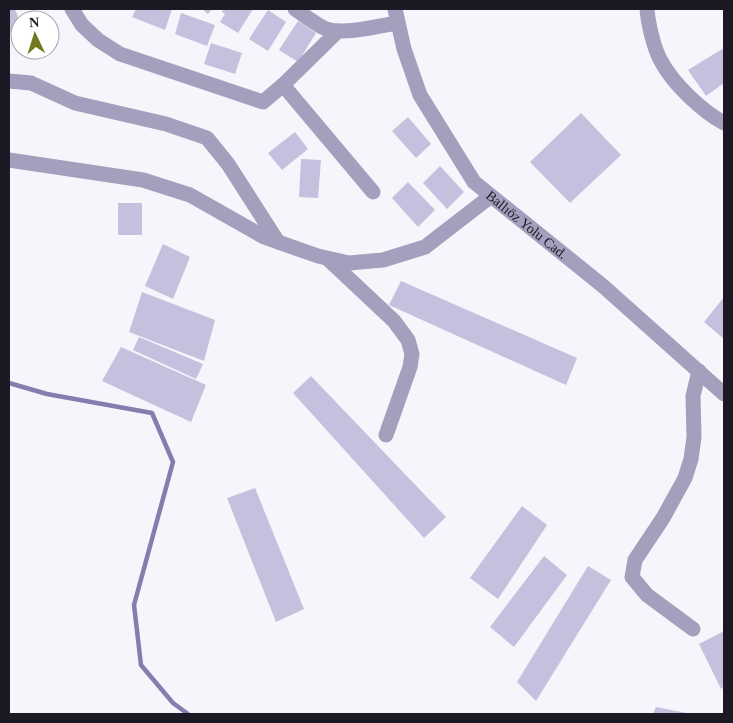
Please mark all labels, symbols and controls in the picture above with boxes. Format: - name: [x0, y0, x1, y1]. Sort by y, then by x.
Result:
- north arrow: [10, 10, 60, 60]
- text: N: [29, 15, 40, 30]
- street label: Ballıöz Yolu Cad.: [483, 188, 570, 262]

